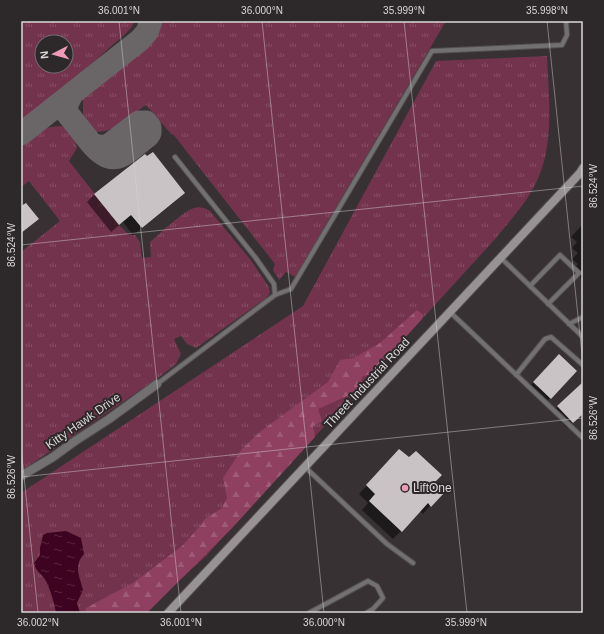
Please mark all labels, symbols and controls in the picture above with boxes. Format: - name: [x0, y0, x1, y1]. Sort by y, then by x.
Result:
- text: 36.001°N: [98, 5, 140, 16]
- text: 36.000°N: [241, 5, 283, 16]
- text: 35.999°N: [383, 5, 425, 16]
- text: 35.998°N: [526, 5, 568, 16]
- north arrow: [34, 34, 74, 74]
- text: N: [38, 50, 50, 60]
- text: 86.524°W: [588, 163, 599, 208]
- text: 86.524°W: [6, 222, 17, 267]
- street label: Threet Industrial Road: [321, 335, 413, 431]
- street label: Kitty Hawk Drive: [43, 390, 123, 452]
- text: 86.526°W: [588, 395, 599, 440]
- text: 86.526°W: [6, 454, 17, 499]
- place label: LiftOne: [413, 481, 452, 495]
- marker: LiftOne: [400, 483, 410, 493]
- text: 36.002°N: [17, 617, 59, 628]
- text: 36.001°N: [160, 617, 202, 628]
- text: 36.000°N: [303, 617, 345, 628]
- text: 35.999°N: [445, 617, 487, 628]

